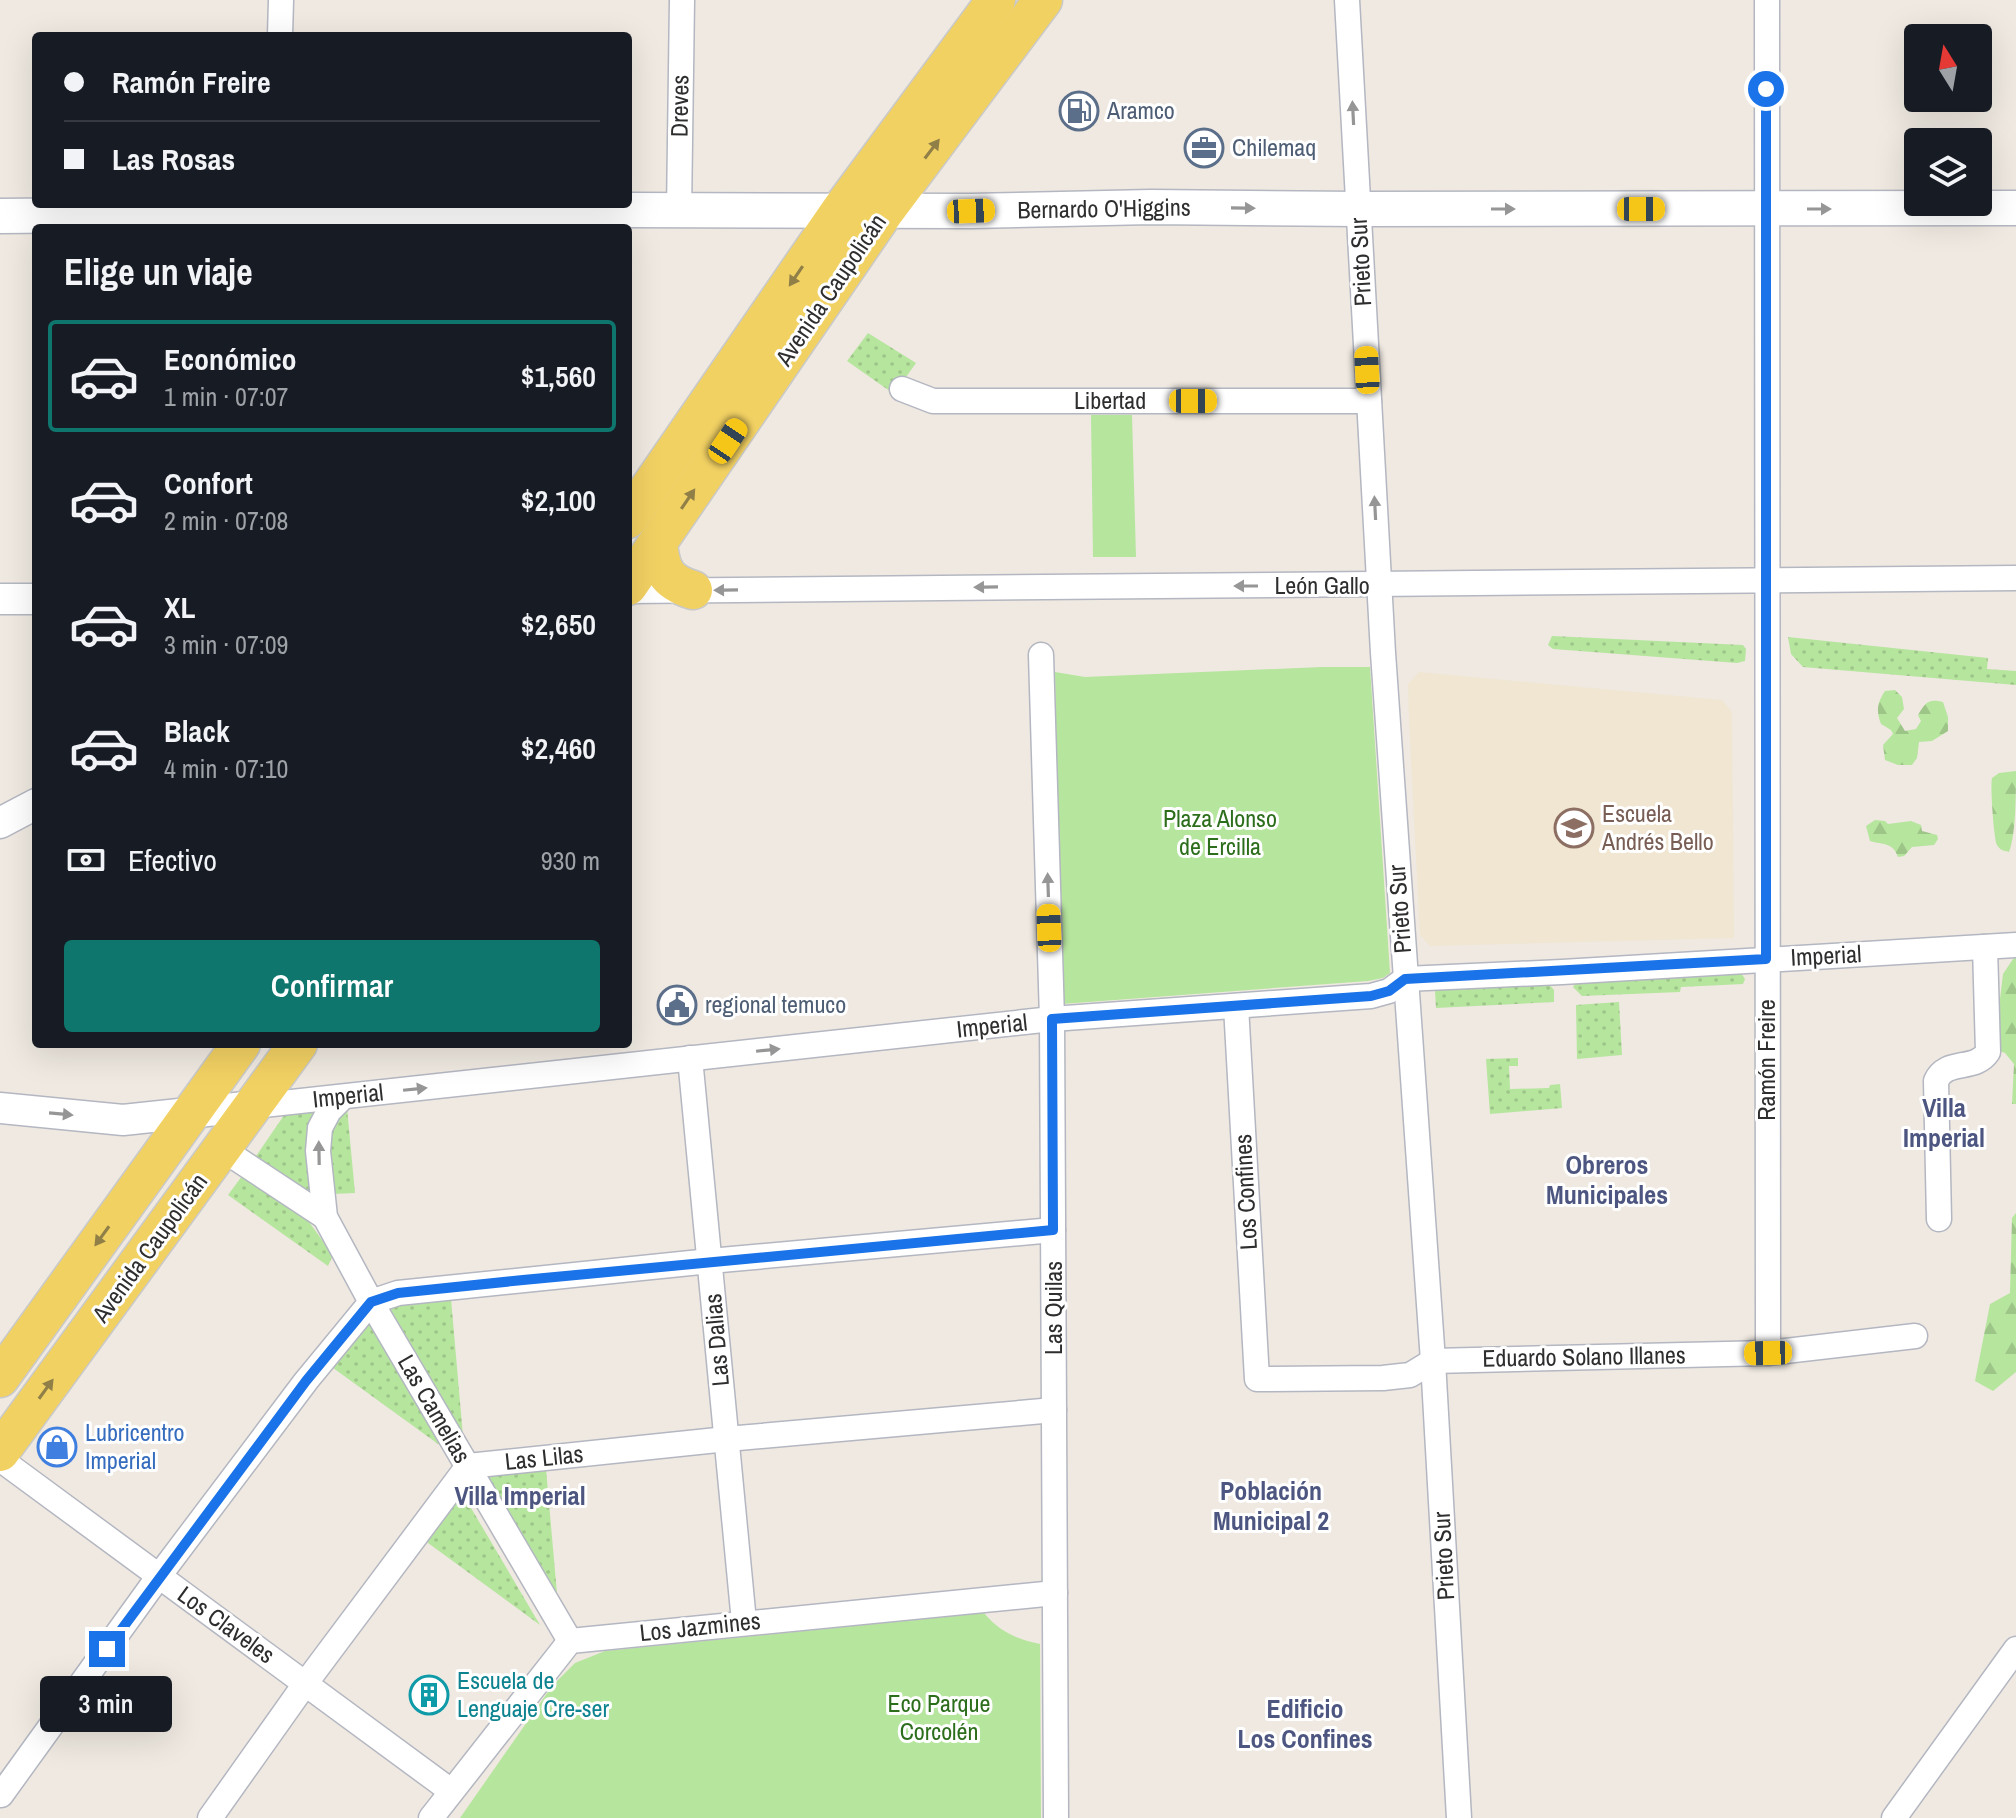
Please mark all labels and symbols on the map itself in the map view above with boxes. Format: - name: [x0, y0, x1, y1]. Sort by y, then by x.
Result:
- north arrow: [1904, 24, 1992, 112]
- route start: [1748, 71, 1784, 107]
- street label: Dreves: [662, 75, 696, 137]
- fuel station icon: Aramco: [1058, 90, 1100, 132]
- place label: Aramco: [1106, 94, 1175, 126]
- one-way arrow: [1346, 100, 1359, 125]
- office icon: Chilemaq: [1183, 127, 1225, 169]
- place label: Chilemaq: [1232, 131, 1316, 163]
- one-way arrow: [923, 138, 939, 159]
- street label: Bernardo O'Higgins: [1017, 190, 1191, 226]
- car: [1617, 197, 1665, 221]
- car: [947, 198, 995, 224]
- one-way arrow: [1231, 201, 1256, 214]
- one-way arrow: [1491, 203, 1516, 215]
- one-way arrow: [1807, 203, 1832, 215]
- street label: Avenida Caupolicán: [767, 207, 893, 373]
- street label: Prieto Sur: [1342, 217, 1378, 307]
- one-way arrow: [789, 265, 804, 286]
- car: [1354, 345, 1380, 395]
- street label: Libertad: [1074, 384, 1146, 416]
- car: [1169, 389, 1217, 413]
- car: [705, 414, 751, 468]
- one-way arrow: [680, 488, 695, 509]
- one-way arrow: [1368, 495, 1381, 520]
- street label: León Gallo: [1274, 569, 1370, 601]
- one-way arrow: [1233, 580, 1258, 592]
- one-way arrow: [973, 581, 998, 593]
- one-way arrow: [713, 584, 738, 596]
- place label: Escuela Andrés Bello: [1601, 797, 1714, 857]
- park label: Plaza Alonso de Ercilla: [1163, 802, 1277, 862]
- school or university icon: Escuela Andrés Bello: [1553, 807, 1595, 849]
- street label: Prieto Sur: [1380, 863, 1418, 954]
- one-way arrow: [1042, 872, 1055, 897]
- car: [1036, 904, 1062, 952]
- street label: Imperial: [1790, 937, 1862, 973]
- public building icon: regional temuco: [656, 984, 698, 1026]
- place label: regional temuco: [705, 988, 846, 1020]
- street label: Ramón Freire: [1750, 999, 1782, 1121]
- street label: Imperial: [955, 1005, 1029, 1045]
- one-way arrow: [756, 1043, 781, 1056]
- street label: Imperial: [311, 1075, 385, 1115]
- one-way arrow: [403, 1082, 428, 1095]
- district label: Villa Imperial: [1903, 1090, 1985, 1155]
- one-way arrow: [49, 1107, 74, 1120]
- street label: Los Confines: [1226, 1133, 1264, 1251]
- one-way arrow: [313, 1140, 326, 1165]
- district label: Obreros Municipales: [1546, 1147, 1668, 1212]
- street label: Avenida Caupolicán: [84, 1166, 214, 1329]
- one-way arrow: [95, 1225, 110, 1246]
- street label: Las Quilas: [1037, 1261, 1069, 1355]
- street label: Las Dalias: [696, 1292, 736, 1388]
- street label: Eduardo Solano Illanes: [1482, 1338, 1686, 1374]
- car: [1744, 1341, 1792, 1365]
- street label: Las Camelias: [391, 1348, 479, 1469]
- one-way arrow: [38, 1378, 53, 1399]
- place label: Lubricentro Imperial: [85, 1416, 185, 1476]
- shop icon: Lubricentro Imperial: [36, 1426, 78, 1468]
- street label: Las Lilas: [503, 1437, 585, 1477]
- district label: Población Municipal 2: [1213, 1473, 1329, 1538]
- district label: Villa Imperial: [454, 1478, 586, 1513]
- street label: Prieto Sur: [1425, 1511, 1461, 1601]
- street label: Los Claveles: [172, 1578, 282, 1670]
- street label: Los Jazmines: [638, 1604, 762, 1648]
- route end: [89, 1631, 125, 1667]
- place label: Escuela de Lenguaje Cre-ser: [457, 1664, 609, 1724]
- building icon: Escuela de Lenguaje Cre-ser: [408, 1674, 450, 1716]
- callout: 3 min: [41, 1677, 173, 1733]
- park label: Eco Parque Corcolén: [888, 1687, 990, 1747]
- district label: Edificio Los Confines: [1237, 1691, 1373, 1756]

